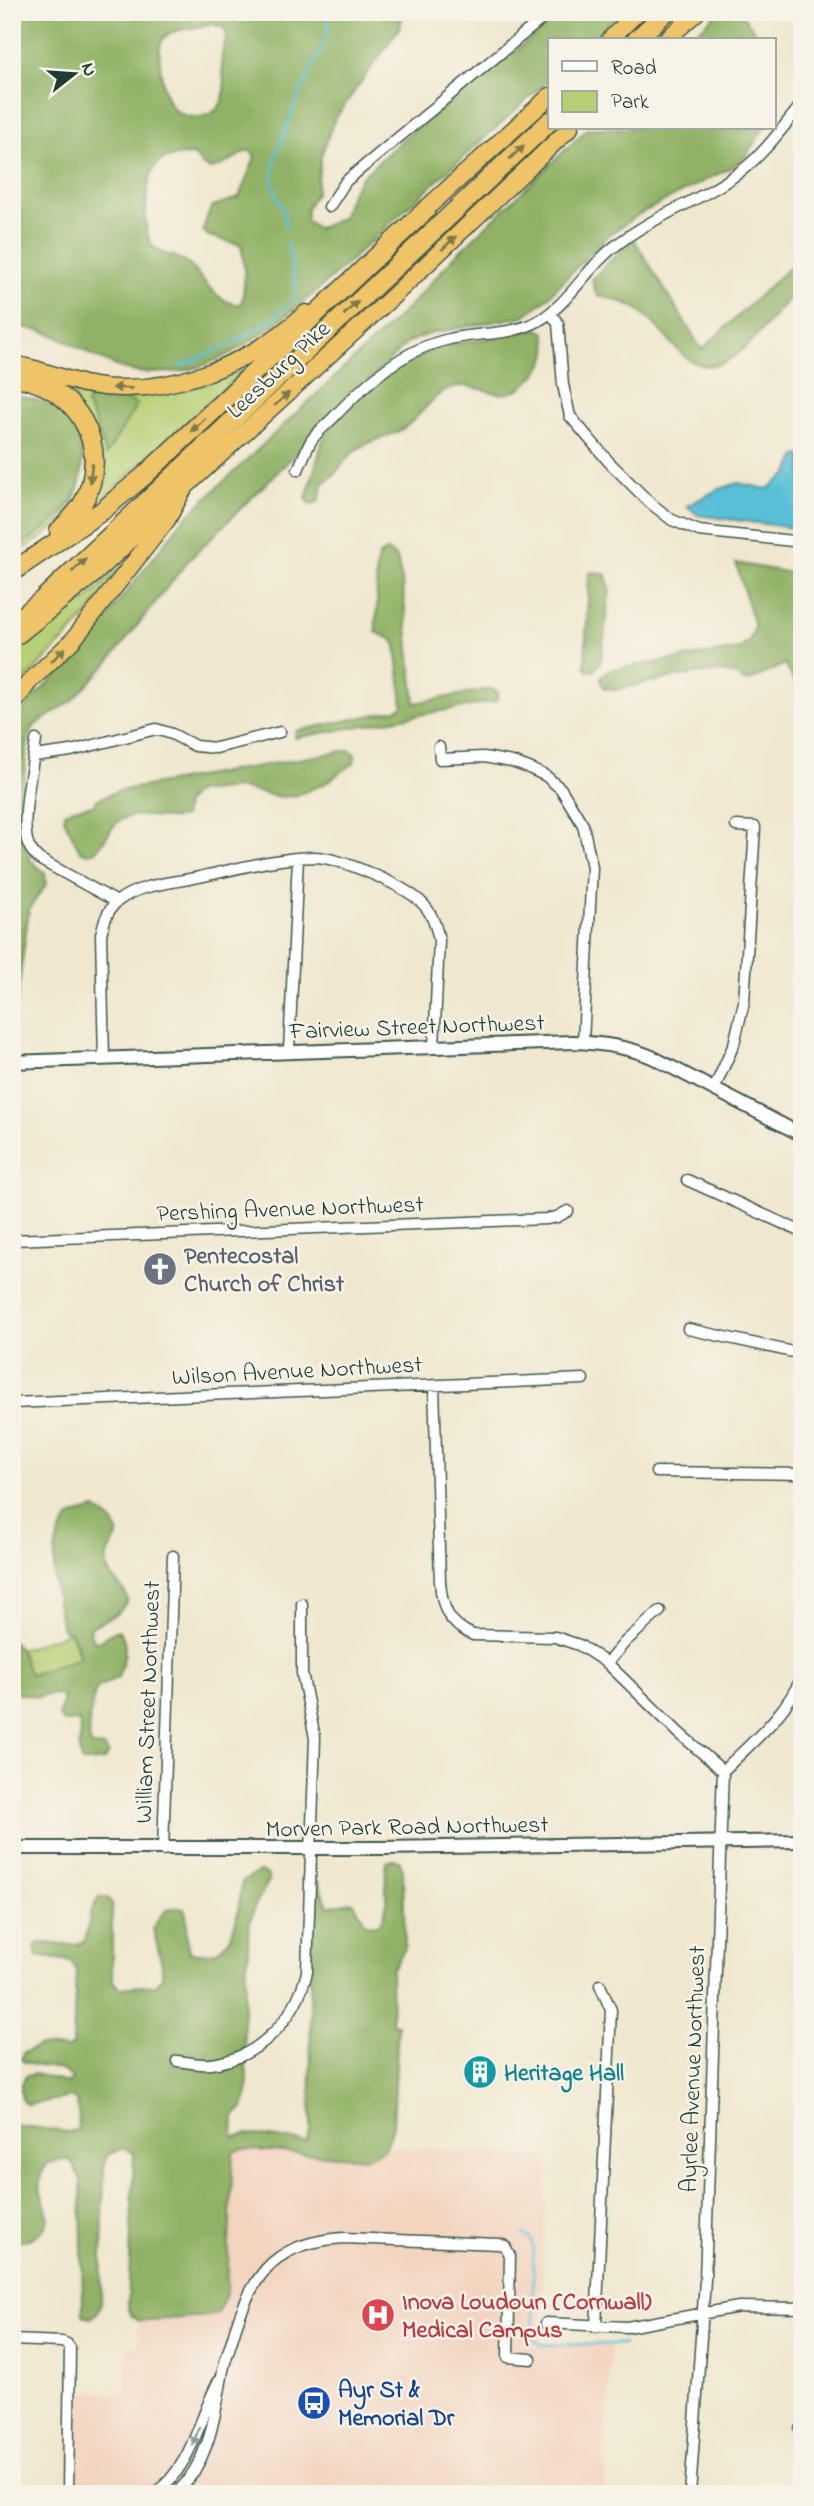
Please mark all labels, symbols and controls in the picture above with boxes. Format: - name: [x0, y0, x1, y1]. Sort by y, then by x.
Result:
- north arrow: [38, 38, 108, 108]
- legend: [548, 38, 776, 130]
- text: Road: [611, 54, 657, 84]
- text: N: [73, 60, 103, 80]
- text: Park: [611, 88, 650, 118]
- one-way arrow: [508, 144, 526, 160]
- one-way arrow: [440, 235, 457, 252]
- one-way arrow: [342, 300, 359, 316]
- street label: Leesburg Pike: [220, 313, 340, 428]
- one-way arrow: [111, 382, 133, 393]
- one-way arrow: [273, 391, 290, 407]
- one-way arrow: [190, 416, 207, 433]
- one-way arrow: [85, 463, 96, 485]
- one-way arrow: [71, 557, 87, 573]
- one-way arrow: [49, 646, 66, 663]
- street label: Fairview Street Northwest: [288, 1007, 545, 1050]
- street label: Pershing Avenue Northwest: [156, 1188, 424, 1233]
- place label: Pentecostal Church of Christ: [184, 1240, 345, 1303]
- church icon: Pentecostal Church of Christ: [141, 1250, 179, 1288]
- street label: Wilson Avenue Northwest: [171, 1348, 423, 1397]
- street label: William Street Northwest: [128, 1580, 171, 1824]
- street label: Morven Park Road Northwest: [265, 1809, 549, 1848]
- street label: Ayrlee Avenue Northwest: [673, 1945, 717, 2193]
- building icon: Heritage Hall: [461, 2053, 499, 2091]
- place label: Heritage Hall: [504, 2057, 624, 2093]
- place label: Inova Loudoun (Cornwall) Medical Campus: [402, 2286, 651, 2349]
- hospital icon: Inova Loudoun (Cornwall) Medical Campus: [359, 2296, 397, 2334]
- place label: Ayr St & Memorial Dr: [338, 2374, 455, 2437]
- bus stop icon: Ayr St & Memorial Dr: [295, 2384, 333, 2422]
- one-way arrow: [190, 2426, 201, 2447]

